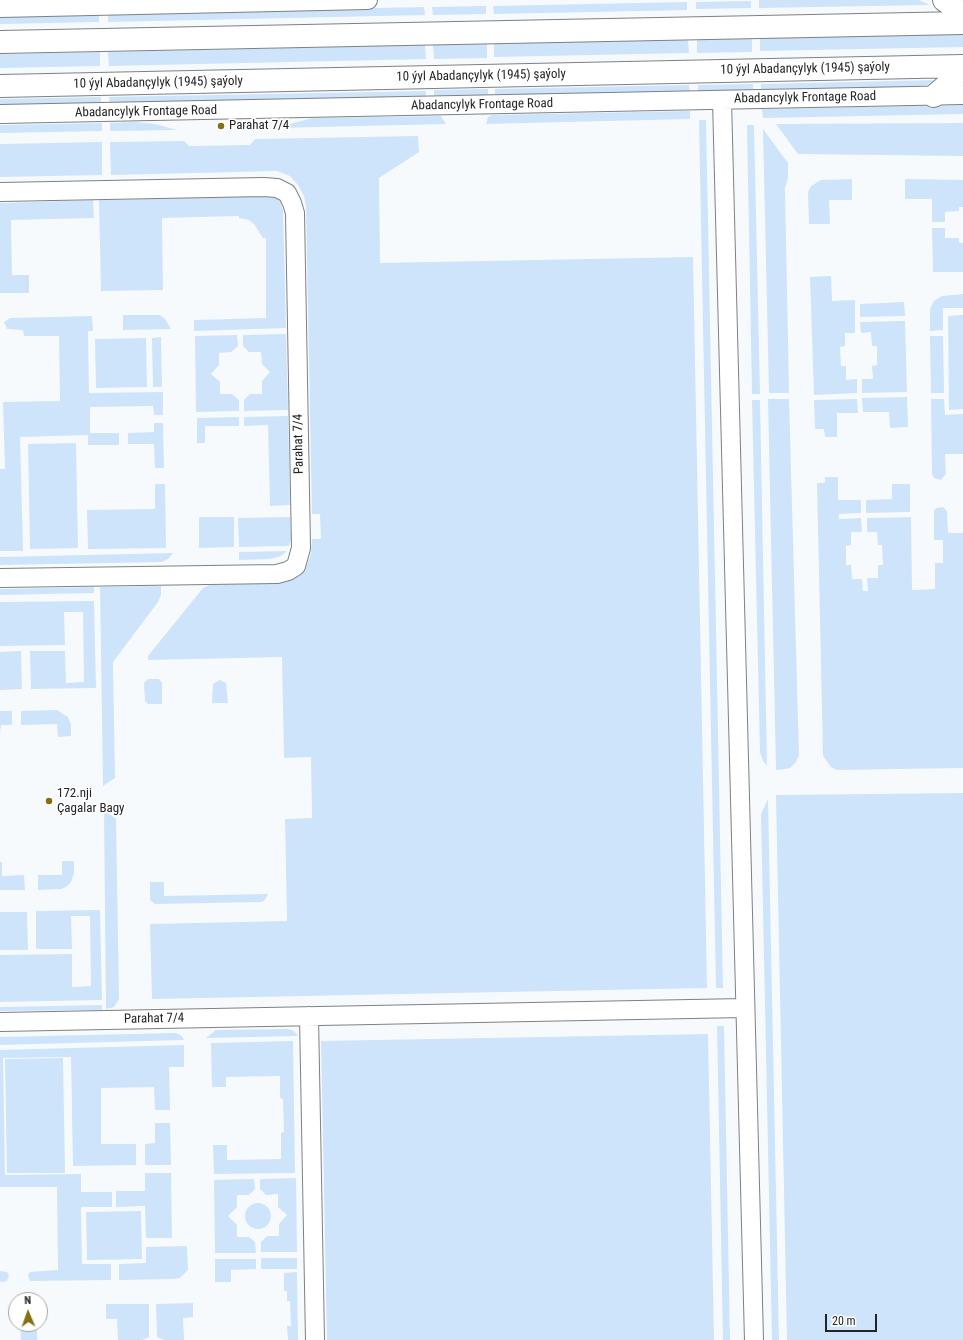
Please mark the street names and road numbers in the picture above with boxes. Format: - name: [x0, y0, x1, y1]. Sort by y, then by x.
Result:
- street label: 10 ýyl Abadançylyk (1945) şaýoly: [720, 60, 890, 78]
- street label: 10 ýyl Abadançylyk (1945) şaýoly: [396, 67, 566, 85]
- street label: 10 ýyl Abadançylyk (1945) şaýoly: [73, 74, 243, 92]
- street label: Abadancylyk Frontage Road: [734, 89, 876, 107]
- street label: Abadancylyk Frontage Road: [411, 96, 553, 114]
- street label: Abadancylyk Frontage Road: [75, 103, 217, 121]
- street label: Parahat 7/4: [291, 414, 307, 474]
- street label: Parahat 7/4: [124, 1011, 184, 1027]

